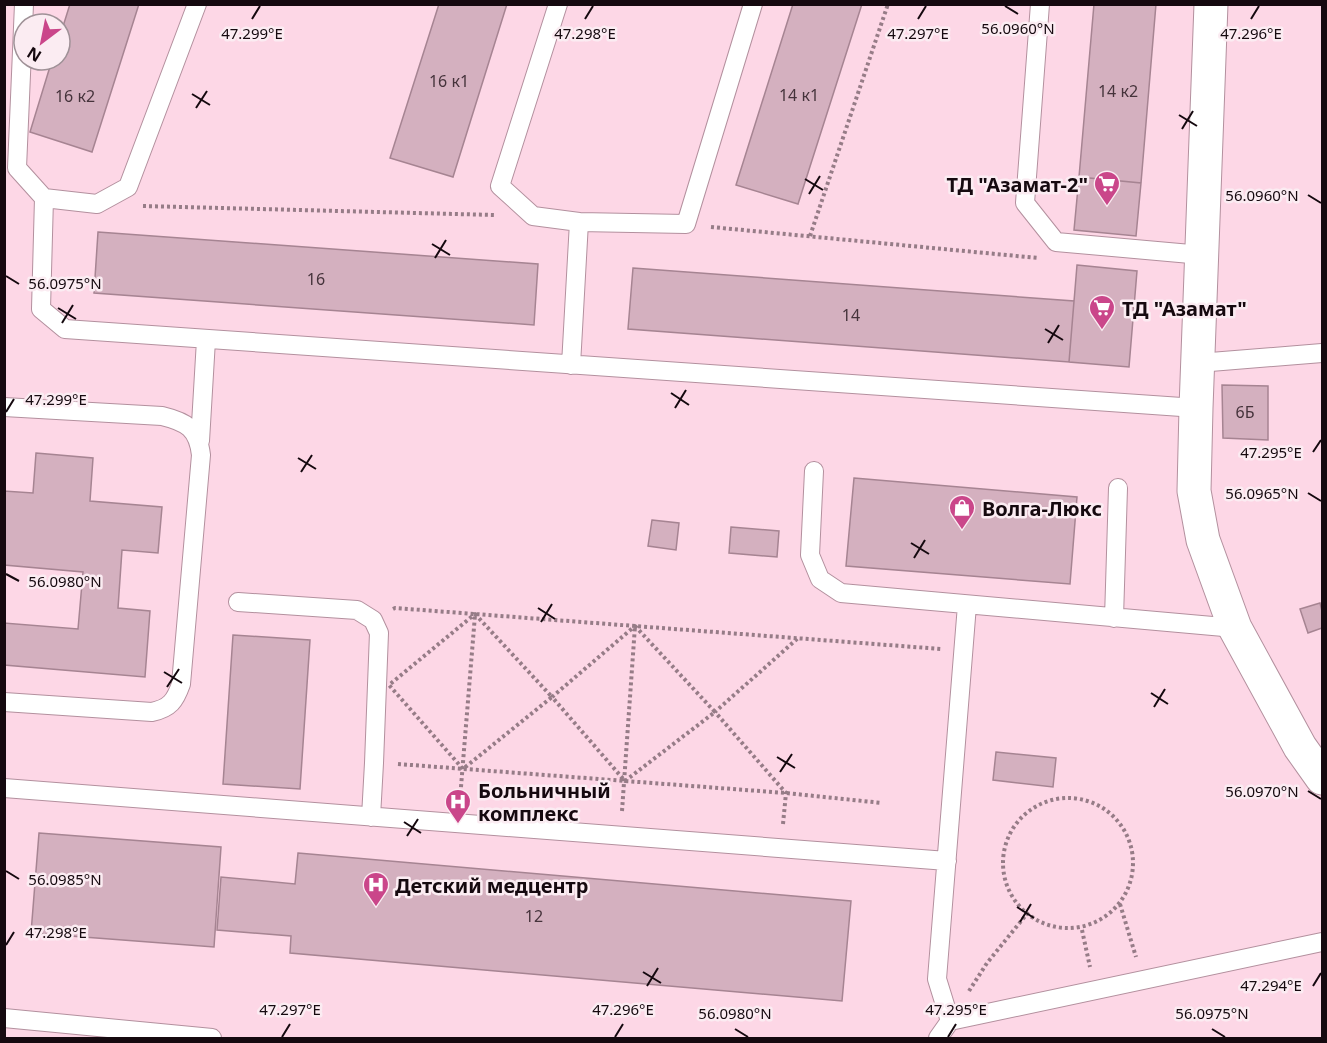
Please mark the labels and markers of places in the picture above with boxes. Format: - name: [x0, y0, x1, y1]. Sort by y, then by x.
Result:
- supermarket icon: ТД "Азамат-2": [1092, 169, 1122, 207]
- place label: ТД "Азамат-2": [946, 171, 1088, 198]
- supermarket icon: ТД "Азамат": [1087, 293, 1117, 331]
- place label: ТД "Азамат": [1122, 295, 1247, 322]
- shop icon: Волга-Люкс: [947, 493, 977, 531]
- place label: Волга-Люкс: [982, 495, 1102, 522]
- place label: Больничный комплекс: [478, 777, 611, 827]
- hospital icon: Больничный комплекс: [443, 787, 473, 825]
- hospital icon: Детский медцентр: [361, 870, 391, 908]
- place label: Детский медцентр: [395, 872, 588, 899]

